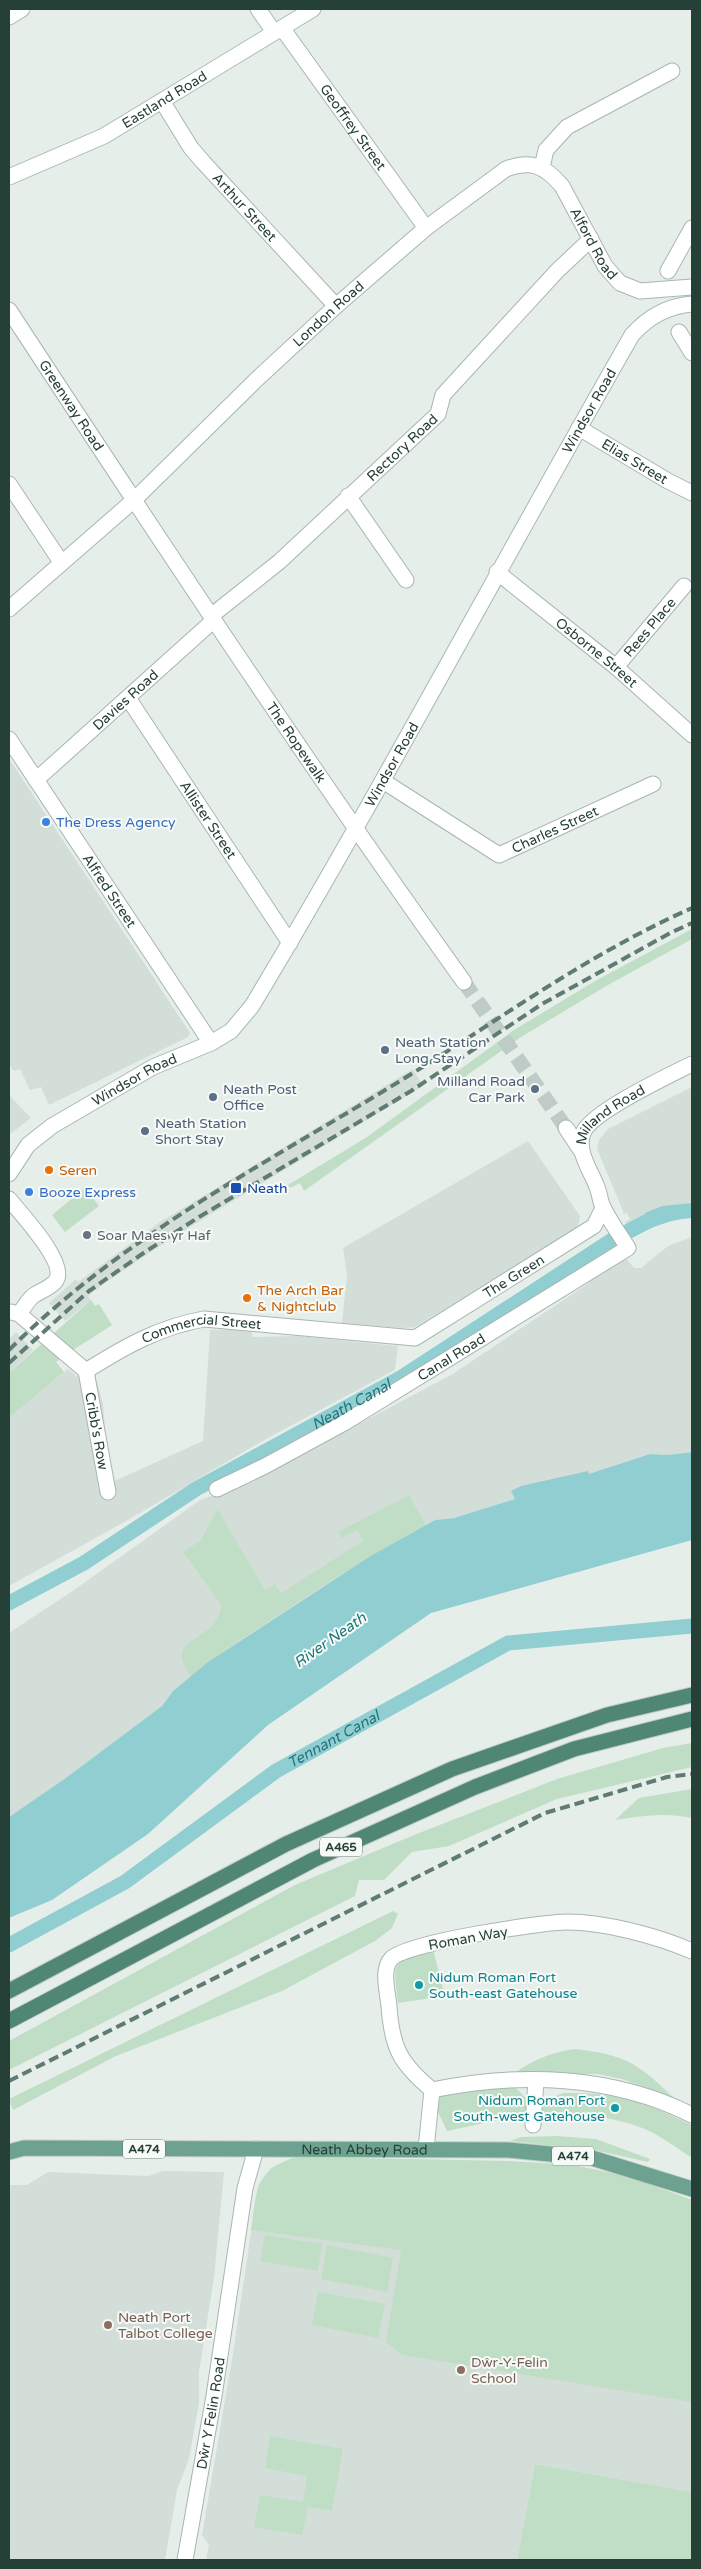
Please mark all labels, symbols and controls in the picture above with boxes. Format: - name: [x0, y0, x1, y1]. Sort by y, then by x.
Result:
- street label: Eastland Road: [119, 68, 210, 132]
- street label: Geoffrey Street: [316, 81, 390, 174]
- street label: Arthur Street: [208, 170, 281, 246]
- street label: Alford Road: [566, 205, 621, 283]
- street label: London Road: [290, 278, 368, 351]
- street label: Greenway Road: [35, 357, 107, 454]
- street label: Windsor Road: [559, 366, 620, 456]
- street label: Rectory Road: [363, 411, 441, 485]
- street label: Elias Street: [598, 435, 671, 488]
- street label: Rees Place: [620, 594, 680, 661]
- street label: Osborne Street: [552, 614, 641, 692]
- street label: Davies Road: [89, 666, 162, 734]
- street label: The Ropewalk: [263, 699, 330, 786]
- street label: Windsor Road: [361, 719, 423, 810]
- street label: Allister Street: [176, 778, 240, 863]
- street label: Charles Street: [509, 802, 602, 857]
- place label: The Dress Agency: [56, 814, 176, 831]
- marker: The Dress Agency: [40, 816, 52, 828]
- street label: Alfred Street: [79, 851, 140, 931]
- place label: Neath Station Long Stay: [395, 1034, 486, 1067]
- marker: Neath Station Long Stay: [379, 1044, 391, 1056]
- street label: Windsor Road: [89, 1050, 179, 1110]
- place label: Milland Road Car Park: [437, 1073, 525, 1106]
- place label: Neath Post Office: [223, 1081, 298, 1114]
- street label: Milland Road: [573, 1081, 648, 1146]
- marker: Milland Road Car Park: [529, 1083, 541, 1095]
- marker: Neath Post Office: [207, 1091, 219, 1103]
- place label: Neath Station Short Stay: [155, 1115, 246, 1148]
- marker: Neath Station Short Stay: [139, 1125, 151, 1137]
- place label: Seren: [59, 1162, 97, 1179]
- marker: Seren: [43, 1164, 55, 1176]
- place label: Neath: [247, 1180, 288, 1197]
- marker: Neath: [229, 1181, 243, 1195]
- place label: Booze Express: [39, 1184, 136, 1201]
- marker: Booze Express: [23, 1186, 35, 1198]
- place label: Soar Maes yr Haf: [97, 1227, 211, 1244]
- marker: Soar Maes yr Haf: [81, 1229, 93, 1241]
- street label: The Green: [480, 1251, 548, 1302]
- place label: The Arch Bar & Nightclub: [257, 1282, 344, 1315]
- marker: The Arch Bar & Nightclub: [241, 1292, 253, 1304]
- street label: Commercial Street: [139, 1311, 263, 1347]
- street label: Canal Road: [414, 1330, 488, 1385]
- water label: Neath Canal: [309, 1375, 396, 1433]
- street label: Cribb's Row: [81, 1391, 112, 1471]
- water label: River Neath: [290, 1608, 370, 1671]
- water label: Tennant Canal: [284, 1706, 384, 1772]
- road number: A465: [320, 1838, 362, 1856]
- street label: Roman Way: [427, 1923, 510, 1954]
- place label: Nidum Roman Fort South-east Gatehouse: [429, 1969, 577, 2002]
- marker: Nidum Roman Fort South-east Gatehouse: [413, 1979, 425, 1991]
- place label: Nidum Roman Fort South-west Gatehouse: [454, 2092, 606, 2125]
- marker: Nidum Roman Fort South-west Gatehouse: [609, 2102, 621, 2114]
- road number: A474: [123, 2140, 165, 2158]
- street label: Neath Abbey Road: [301, 2141, 428, 2159]
- road number: A474: [552, 2146, 594, 2166]
- place label: Neath Port Talbot College: [118, 2309, 213, 2342]
- marker: Neath Port Talbot College: [102, 2319, 114, 2331]
- place label: Dŵr-Y-Felin School: [471, 2354, 548, 2387]
- street label: Dŵr Y Felin Road: [193, 2356, 229, 2471]
- marker: Dŵr-Y-Felin School: [455, 2364, 467, 2376]

